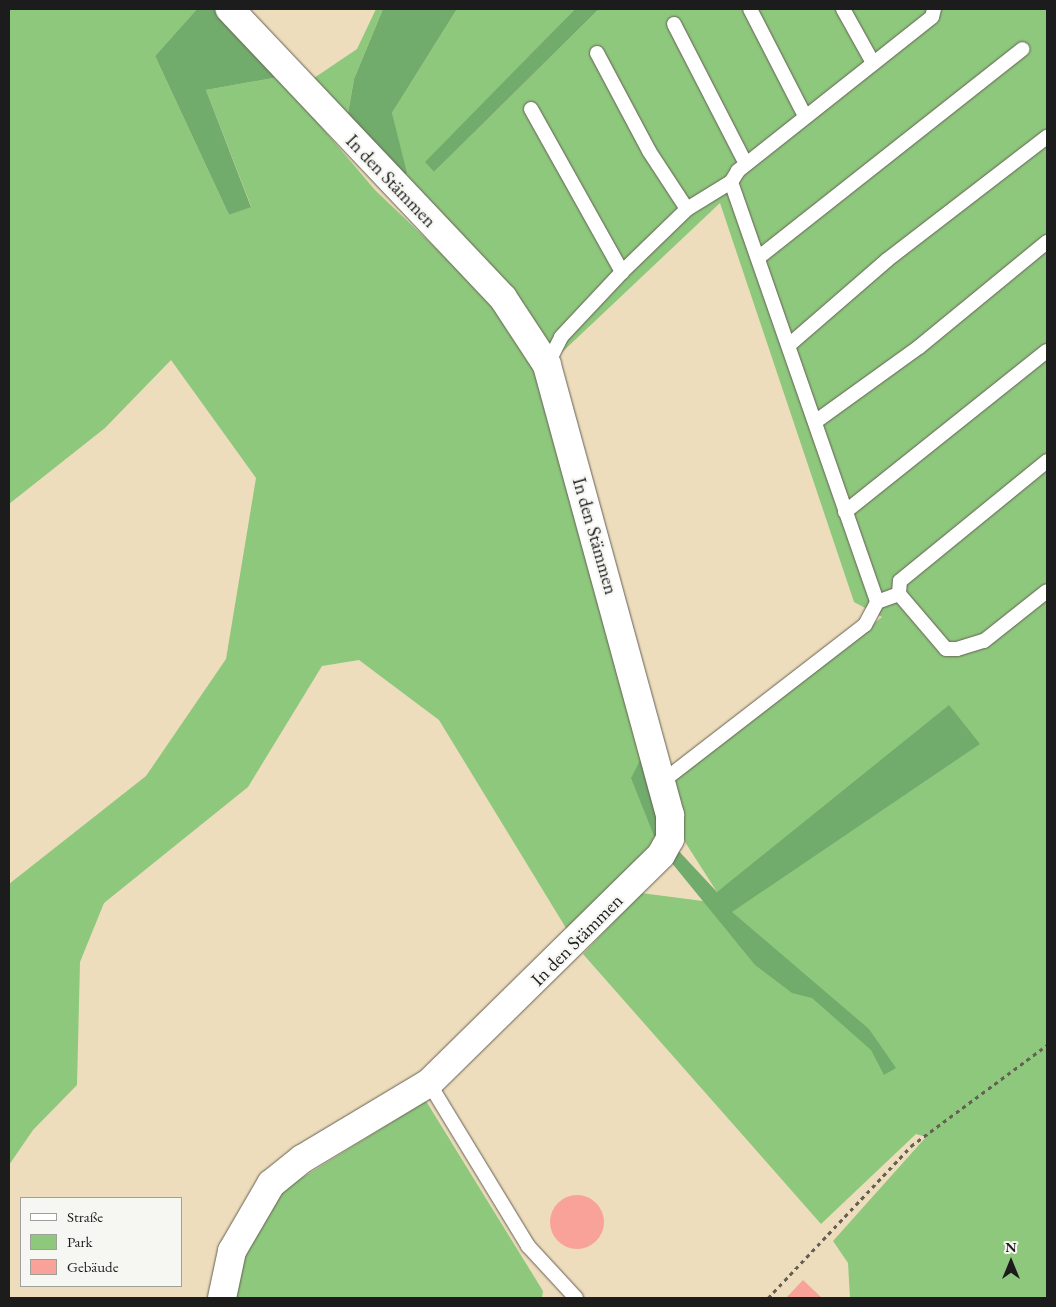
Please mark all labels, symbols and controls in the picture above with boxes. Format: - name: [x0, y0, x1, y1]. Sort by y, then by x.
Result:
- street label: In den Stämmen: [341, 130, 441, 232]
- street label: In den Stämmen: [567, 475, 623, 597]
- street label: In den Stämmen: [526, 889, 628, 991]
- legend: [20, 1197, 182, 1287]
- text: Straße: [67, 1207, 103, 1226]
- text: Park: [67, 1232, 93, 1251]
- north arrow: [986, 1237, 1036, 1287]
- text: N: [1005, 1238, 1017, 1256]
- text: Gebäude: [67, 1257, 119, 1276]

